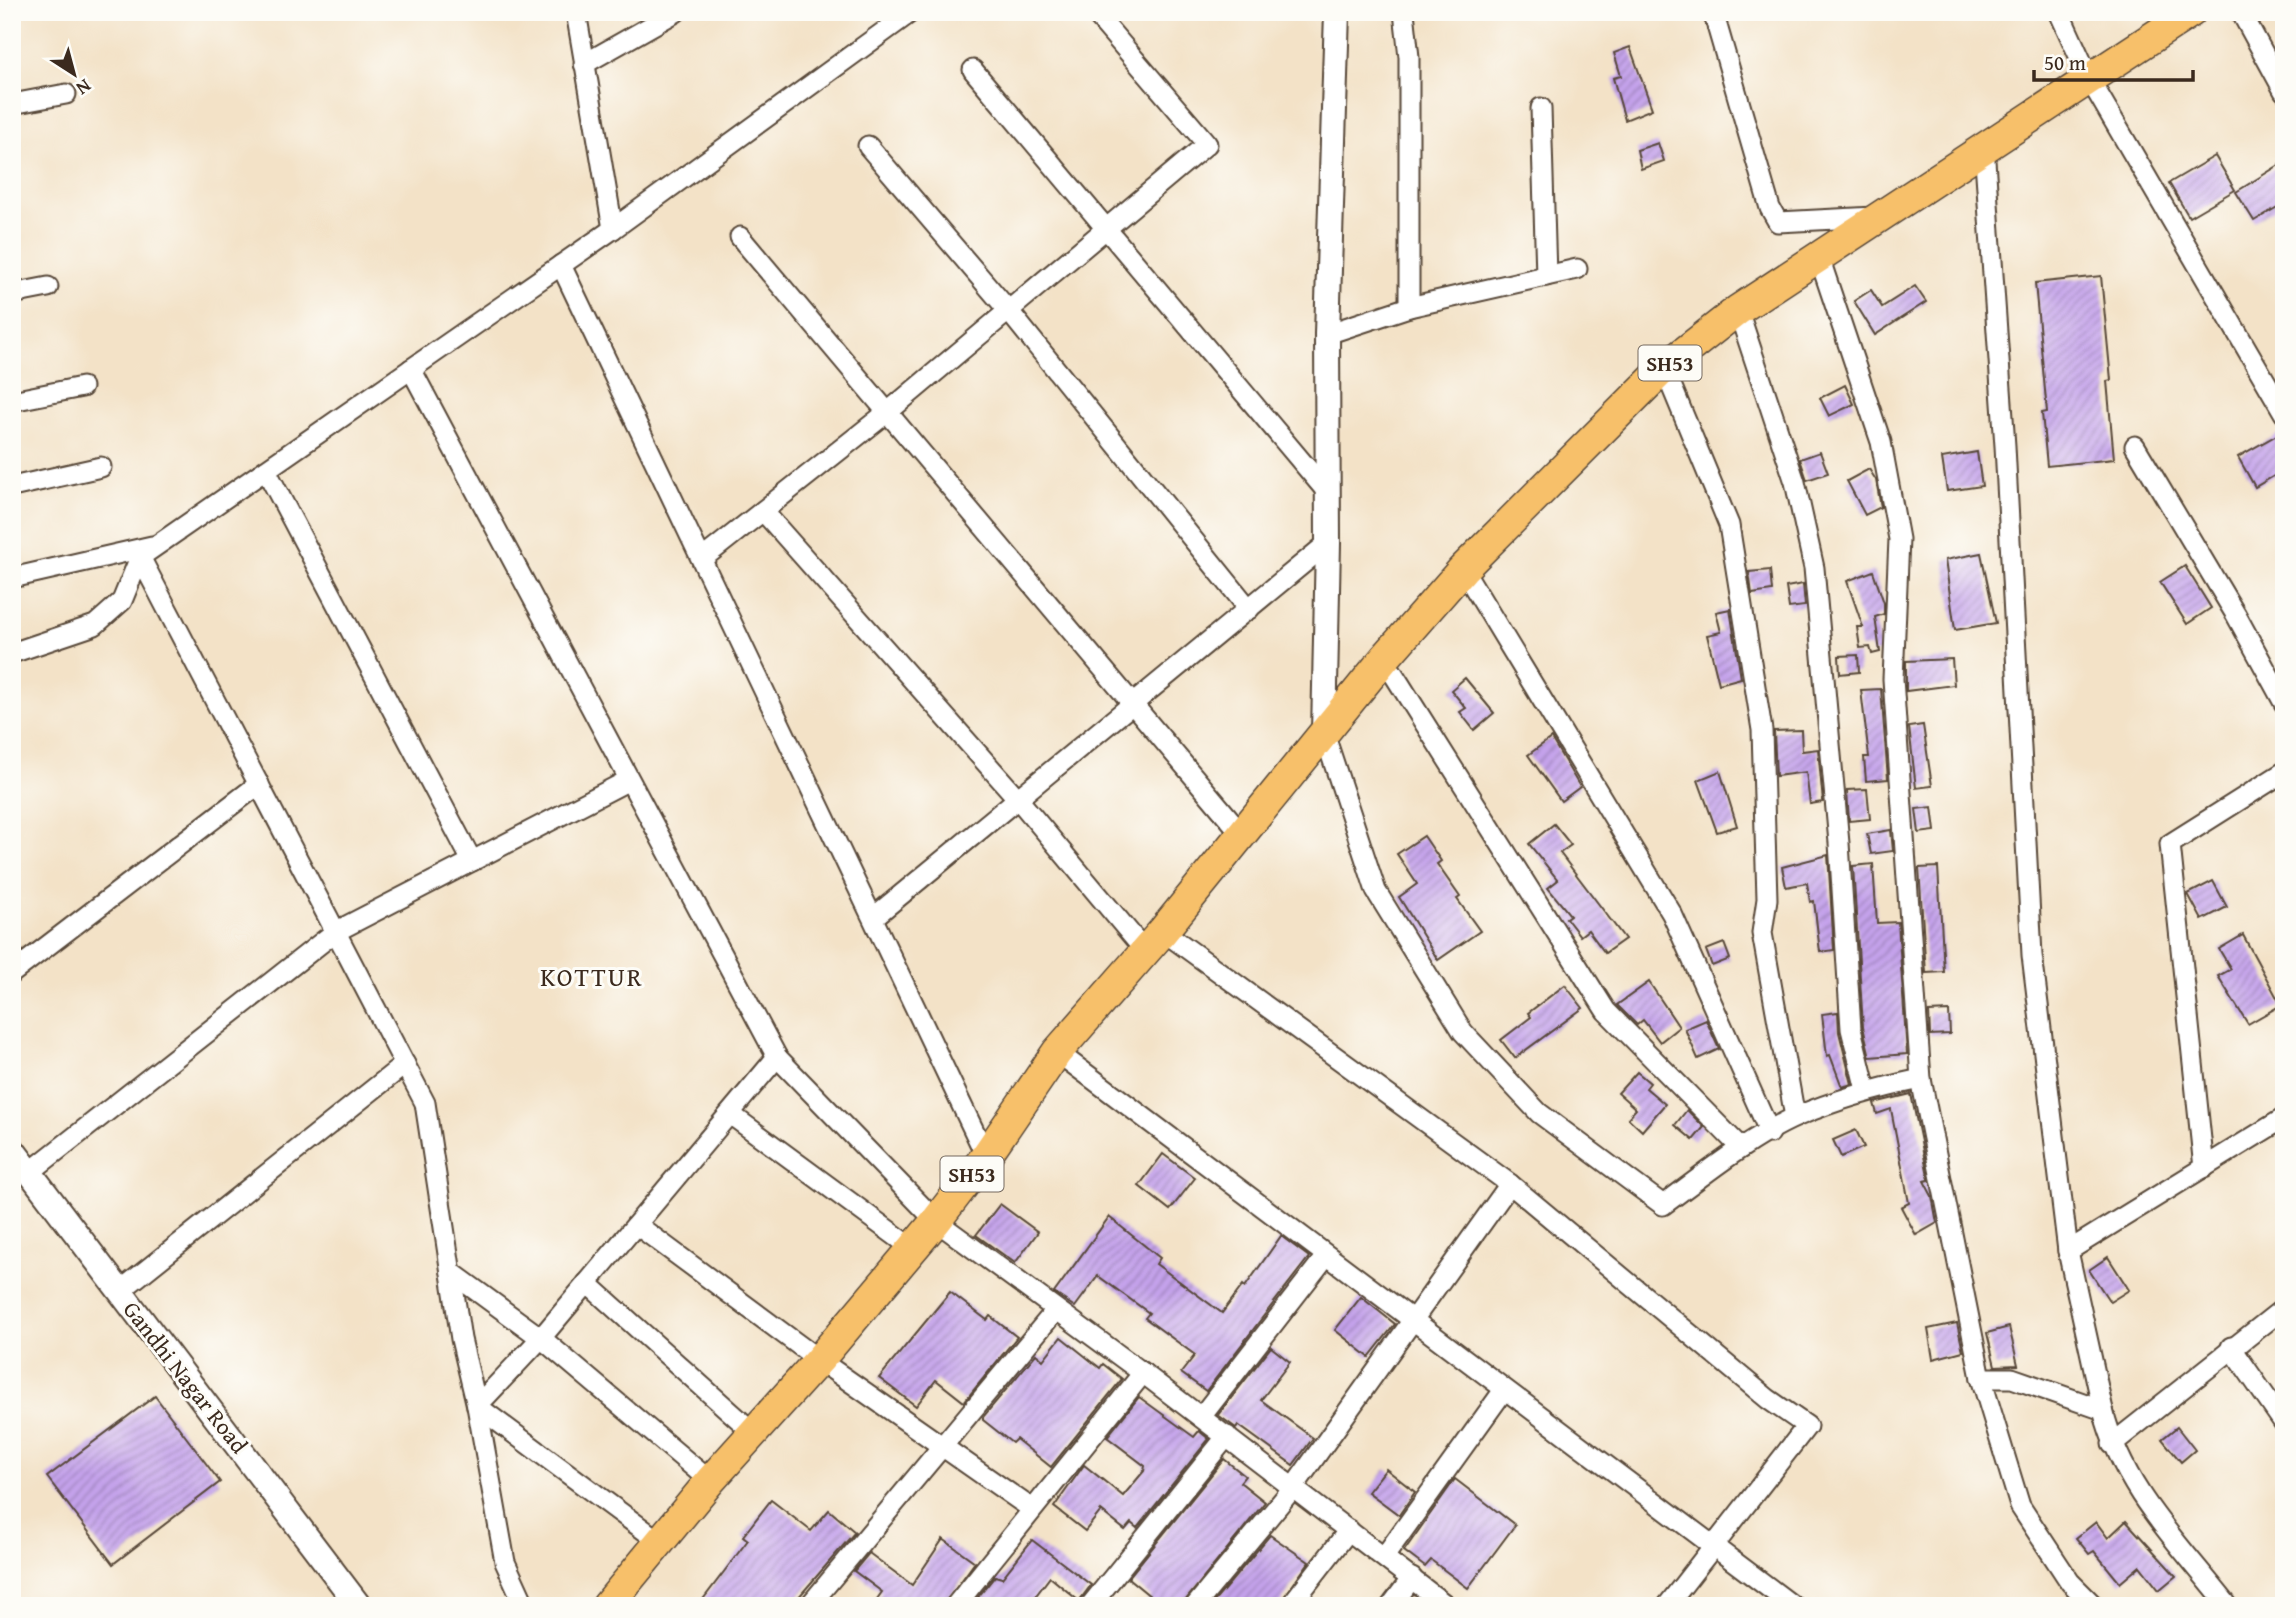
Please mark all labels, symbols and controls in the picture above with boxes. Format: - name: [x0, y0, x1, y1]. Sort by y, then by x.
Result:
- north arrow: [38, 38, 108, 108]
- scale bar: [2034, 38, 2193, 82]
- text: 50 m: [2044, 47, 2086, 78]
- text: N: [70, 73, 97, 103]
- road number: SH53: [1638, 346, 1702, 380]
- district label: KOTTUR: [540, 957, 644, 996]
- road number: SH53: [940, 1156, 1004, 1192]
- street label: Gandhi Nagar Road: [116, 1294, 256, 1461]

